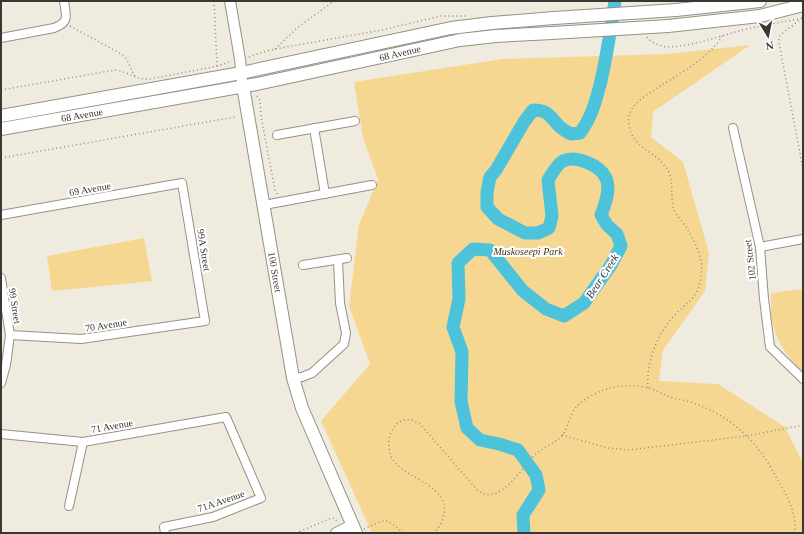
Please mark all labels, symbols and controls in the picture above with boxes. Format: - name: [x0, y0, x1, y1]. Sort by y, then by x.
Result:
- north arrow: [748, 16, 788, 56]
- text: N: [765, 39, 775, 52]
- street label: 68 Avenue: [378, 43, 422, 63]
- street label: 68 Avenue: [60, 106, 104, 124]
- street label: 69 Avenue: [68, 180, 112, 198]
- street label: 99A Street: [195, 228, 213, 272]
- street label: 102 Street: [742, 239, 758, 281]
- park label: Muskoseepi Park: [492, 246, 563, 257]
- street label: 100 Street: [266, 251, 284, 293]
- water label: Bear Creek: [583, 251, 621, 300]
- street label: 99 Street: [7, 287, 23, 325]
- street label: 70 Avenue: [84, 316, 128, 334]
- street label: 71 Avenue: [90, 417, 134, 435]
- street label: 71A Avenue: [196, 488, 246, 514]

